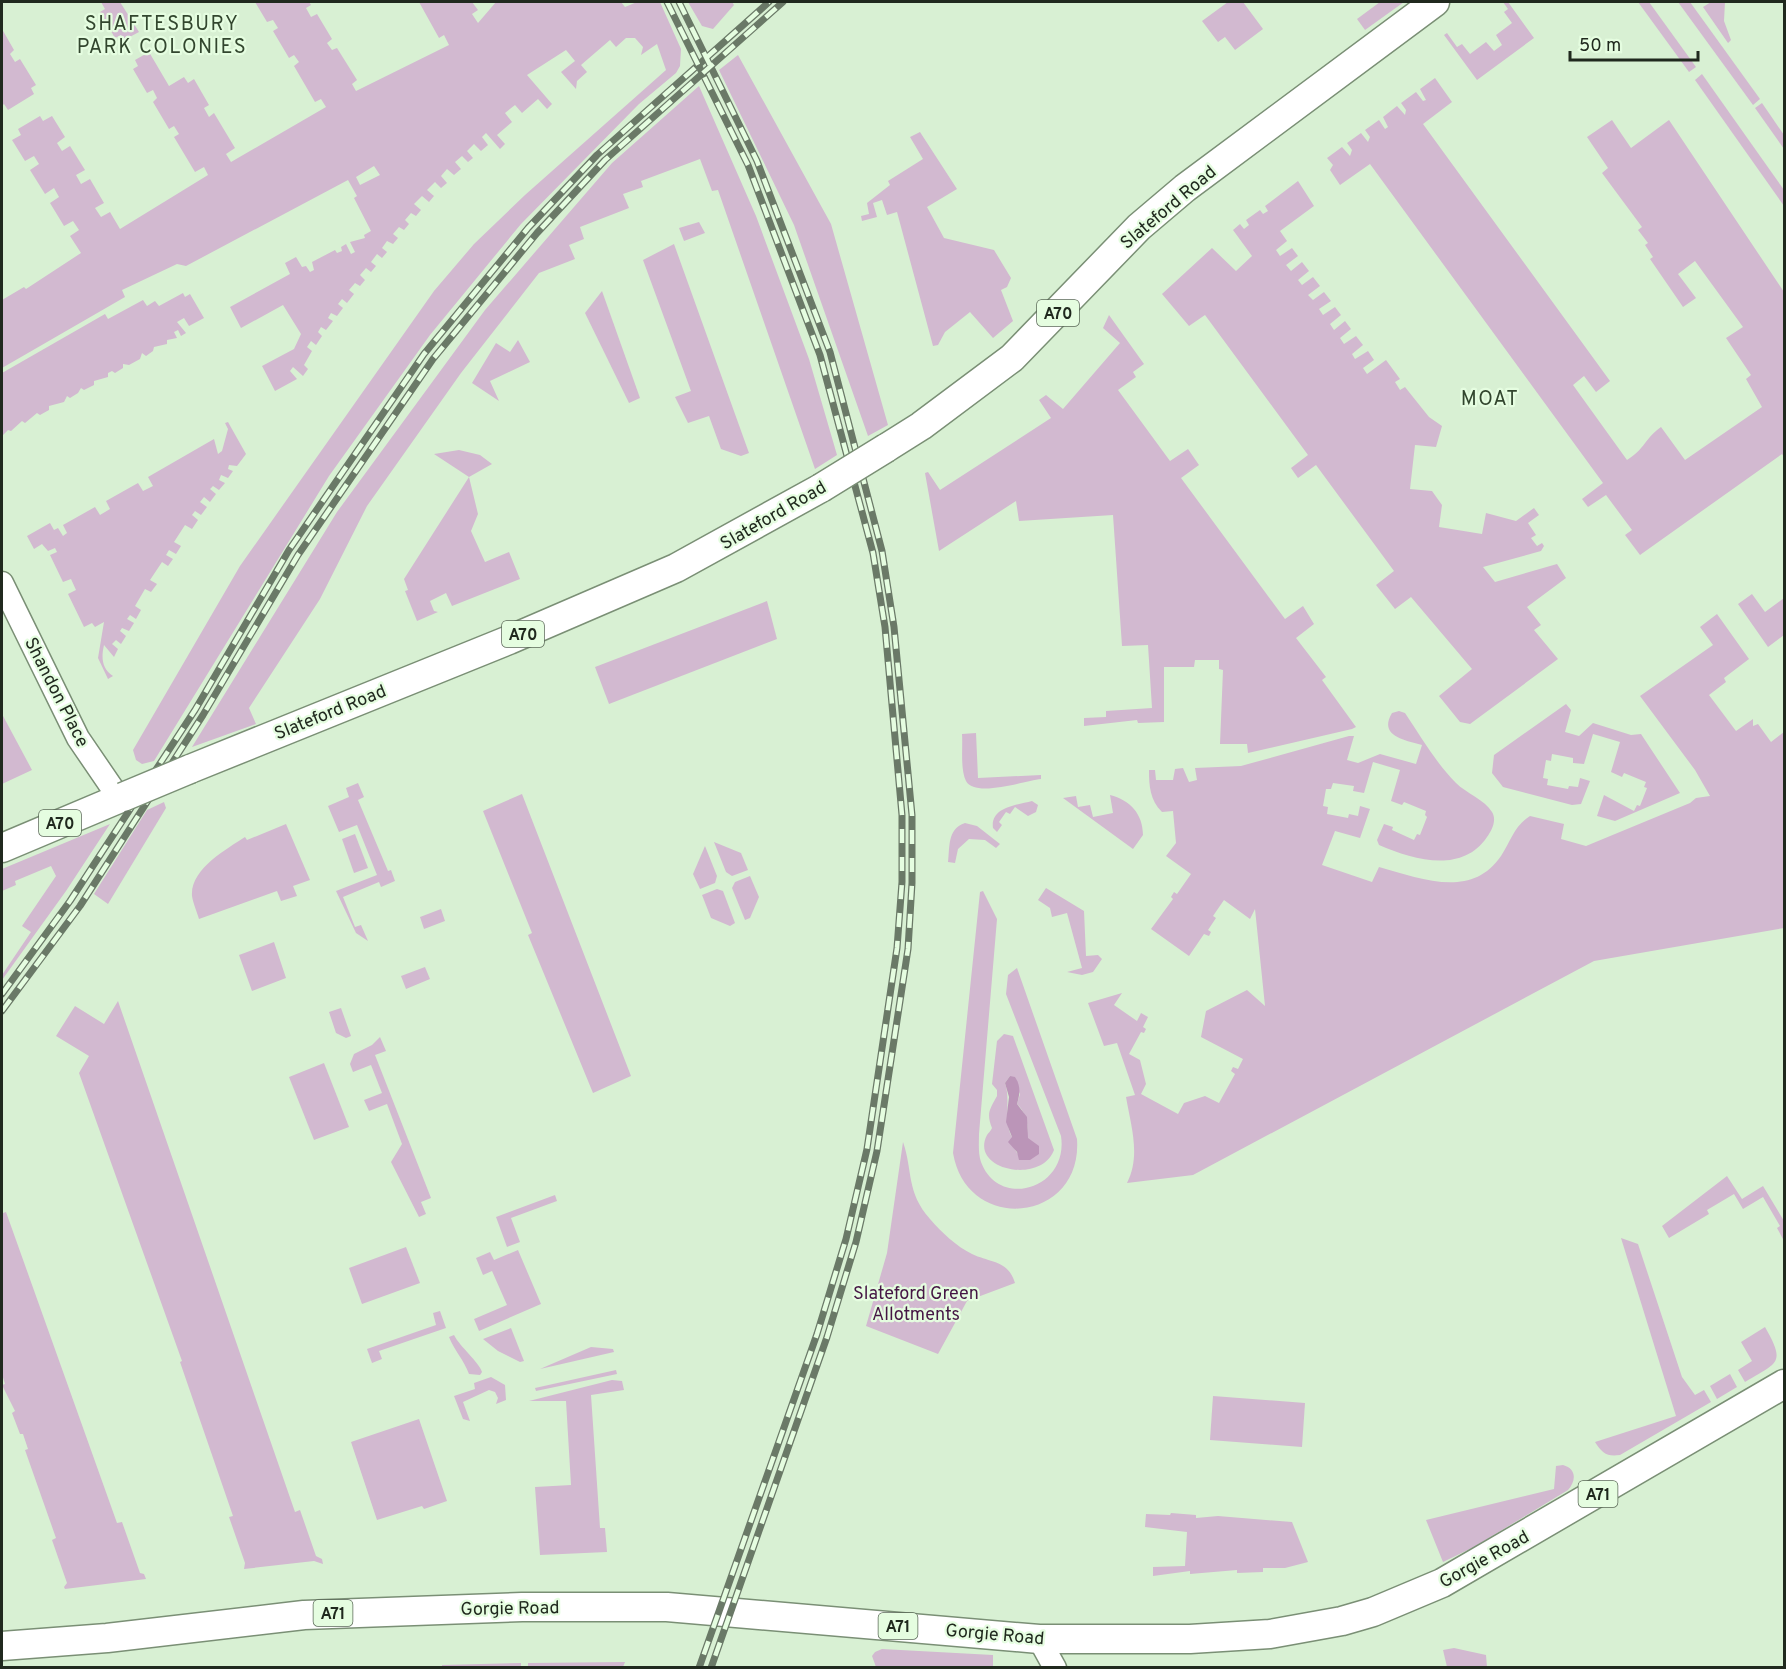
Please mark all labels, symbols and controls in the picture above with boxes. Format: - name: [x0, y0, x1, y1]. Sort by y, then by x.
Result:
- district label: SHAFTESBURY PARK COLONIES: [77, 12, 247, 61]
- scale bar: [1570, 24, 1698, 62]
- text: 50 m: [1579, 35, 1621, 58]
- street label: Slateford Road: [1116, 161, 1222, 255]
- road number: A70: [1037, 300, 1079, 326]
- district label: MOAT: [1461, 387, 1519, 413]
- street label: Slateford Road: [717, 477, 831, 556]
- road number: A70: [502, 621, 544, 647]
- street label: Shandon Place: [18, 634, 93, 751]
- street label: Slateford Road: [271, 680, 390, 746]
- road number: A70: [39, 810, 81, 836]
- park label: Slateford Green Allotments: [853, 1283, 979, 1327]
- road number: A71: [1578, 1481, 1618, 1507]
- street label: Gorgie Road: [1436, 1526, 1534, 1594]
- street label: Gorgie Road: [460, 1597, 560, 1622]
- road number: A71: [314, 1600, 352, 1626]
- road number: A71: [878, 1613, 918, 1639]
- street label: Gorgie Road: [944, 1620, 1045, 1651]

